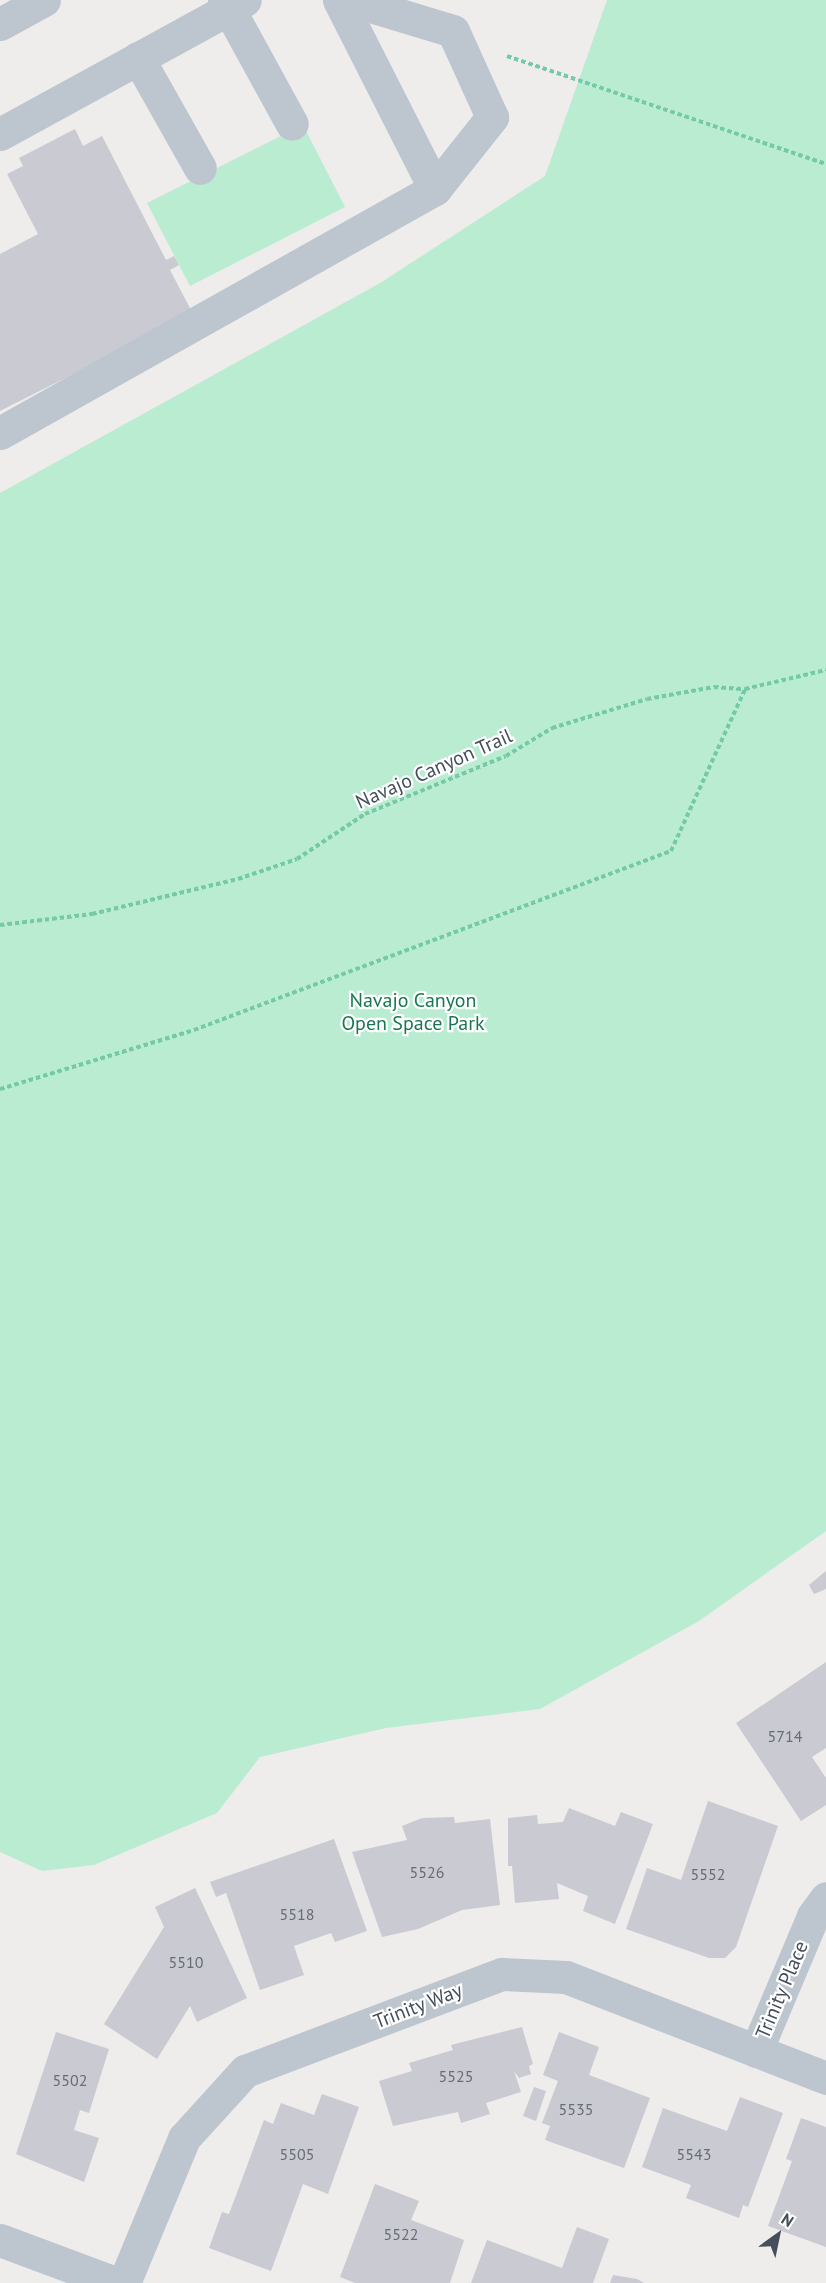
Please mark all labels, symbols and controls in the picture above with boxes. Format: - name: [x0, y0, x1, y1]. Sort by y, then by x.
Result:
- street label: Navajo Canyon Trail: [352, 724, 516, 814]
- park label: Navajo Canyon Open Space Park: [341, 988, 485, 1035]
- house number: 5714: [768, 1726, 802, 1746]
- house number: 5526: [410, 1862, 444, 1882]
- house number: 5552: [691, 1864, 725, 1884]
- house number: 5518: [280, 1904, 314, 1924]
- street label: Trinity Place: [751, 1937, 813, 2043]
- house number: 5510: [169, 1952, 203, 1972]
- street label: Trinity Way: [370, 1978, 466, 2034]
- house number: 5525: [439, 2066, 473, 2086]
- house number: 5502: [53, 2070, 87, 2090]
- house number: 5535: [559, 2099, 593, 2119]
- house number: 5505: [280, 2144, 314, 2164]
- house number: 5543: [677, 2144, 711, 2164]
- north arrow: [748, 2205, 808, 2265]
- text: N: [778, 2209, 798, 2231]
- house number: 5522: [384, 2224, 418, 2244]

